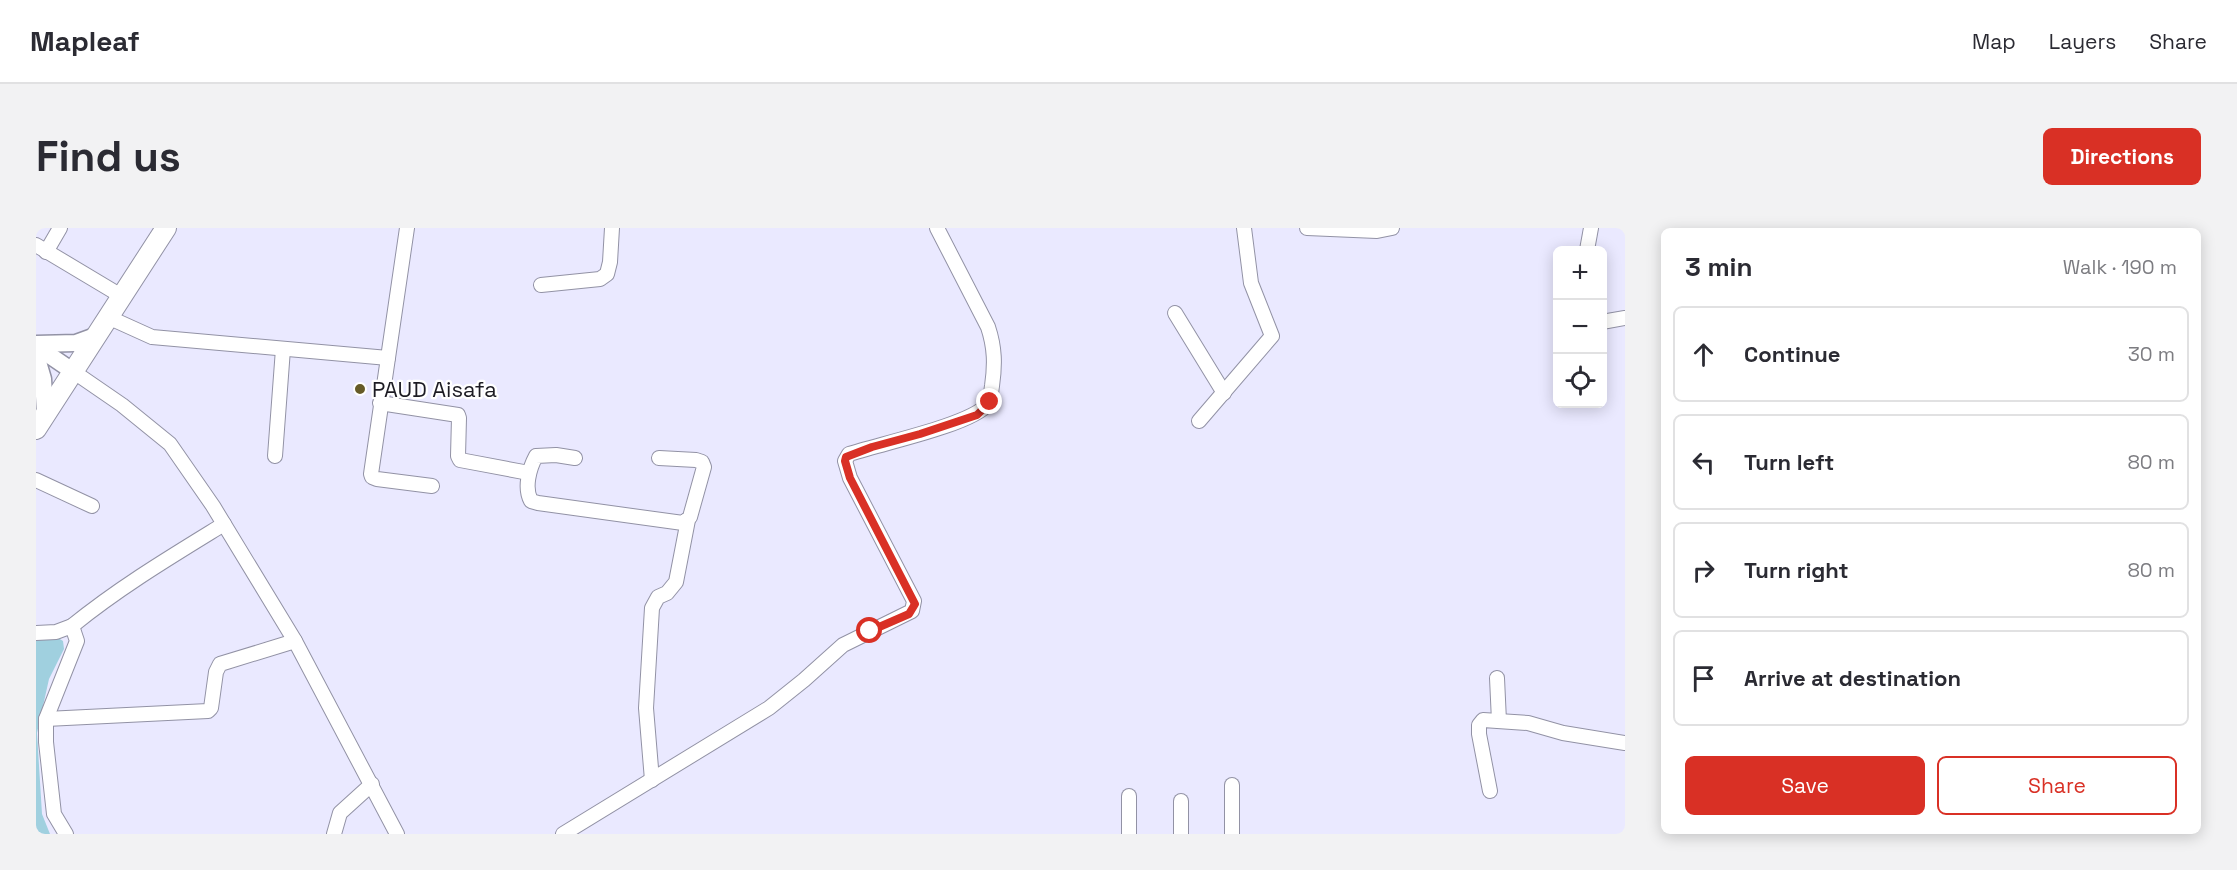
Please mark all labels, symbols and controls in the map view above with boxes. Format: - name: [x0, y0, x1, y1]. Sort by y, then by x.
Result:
- text: Mapleaf: [30, 23, 140, 59]
- text: Map: [1972, 28, 2016, 55]
- text: Layers: [2049, 28, 2116, 55]
- text: Share: [2149, 28, 2207, 55]
- button: Directions: [2043, 128, 2201, 185]
- text: Find us: [36, 130, 181, 183]
- map controls: [1553, 246, 1607, 408]
- button: +: [1553, 246, 1607, 300]
- text: 3 min: [1685, 250, 1753, 284]
- text: Walk · 190 m: [2063, 254, 2177, 280]
- button: −: [1553, 300, 1607, 354]
- icon: ahead: [1687, 338, 1720, 371]
- text: Continue: [1744, 340, 1840, 368]
- text: 30 m: [2128, 341, 2175, 367]
- button: locate: [1553, 354, 1607, 408]
- place label: PAUD Aisafa: [372, 375, 497, 403]
- marker: PAUD Aisafa: [353, 382, 367, 396]
- route end: [976, 388, 1002, 414]
- icon: left: [1687, 446, 1720, 479]
- text: Turn left: [1744, 448, 1834, 476]
- text: 80 m: [2127, 449, 2175, 475]
- icon: right: [1687, 554, 1720, 587]
- text: Turn right: [1744, 556, 1849, 584]
- text: 80 m: [2127, 557, 2175, 583]
- route start: [856, 617, 882, 643]
- icon: arrive: [1687, 662, 1720, 695]
- text: Arrive at destination: [1744, 664, 1961, 692]
- button: Save: [1685, 756, 1925, 815]
- button: Share: [1937, 756, 2177, 815]

